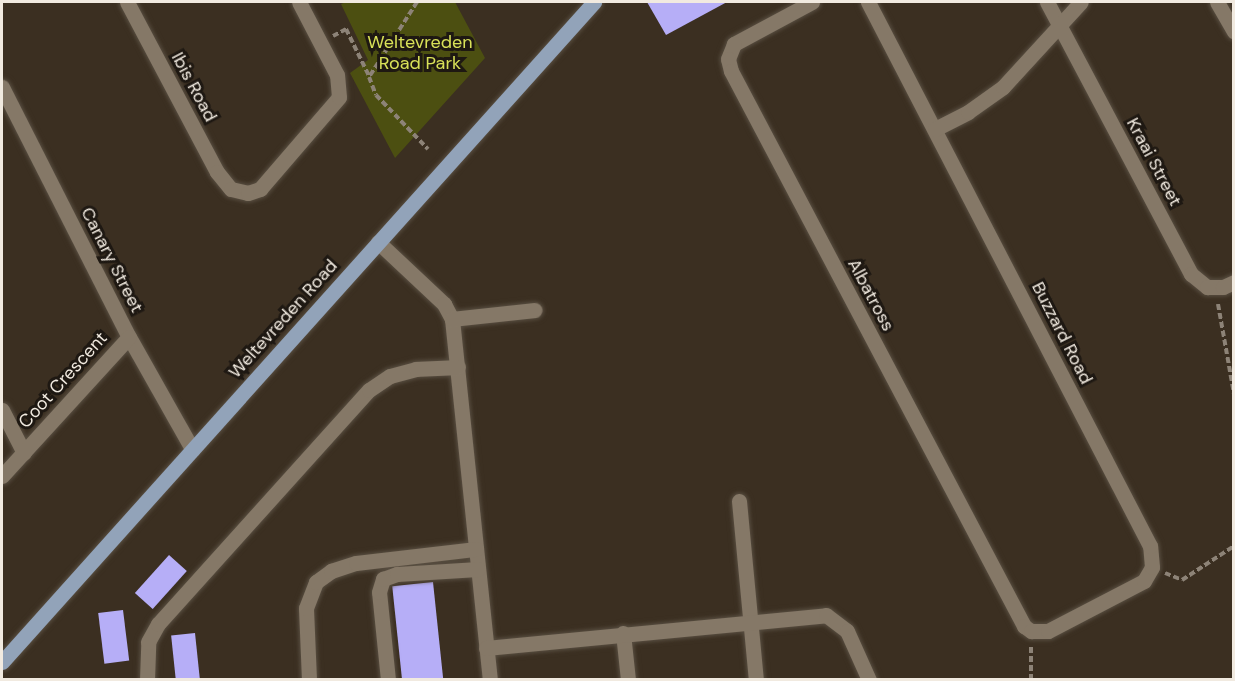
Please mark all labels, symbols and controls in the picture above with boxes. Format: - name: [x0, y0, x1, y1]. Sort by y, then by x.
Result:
- park label: Weltevreden Road Park: [367, 32, 473, 74]
- street label: Ibis Road: [167, 49, 221, 125]
- street label: Kraai Street: [1122, 114, 1186, 210]
- street label: Canary Street: [76, 204, 148, 316]
- street label: Weltevreden Road: [224, 255, 342, 383]
- street label: Albatross: [843, 255, 899, 335]
- street label: Buzzard Road: [1027, 278, 1097, 388]
- street label: Coot Crescent: [14, 327, 112, 433]

